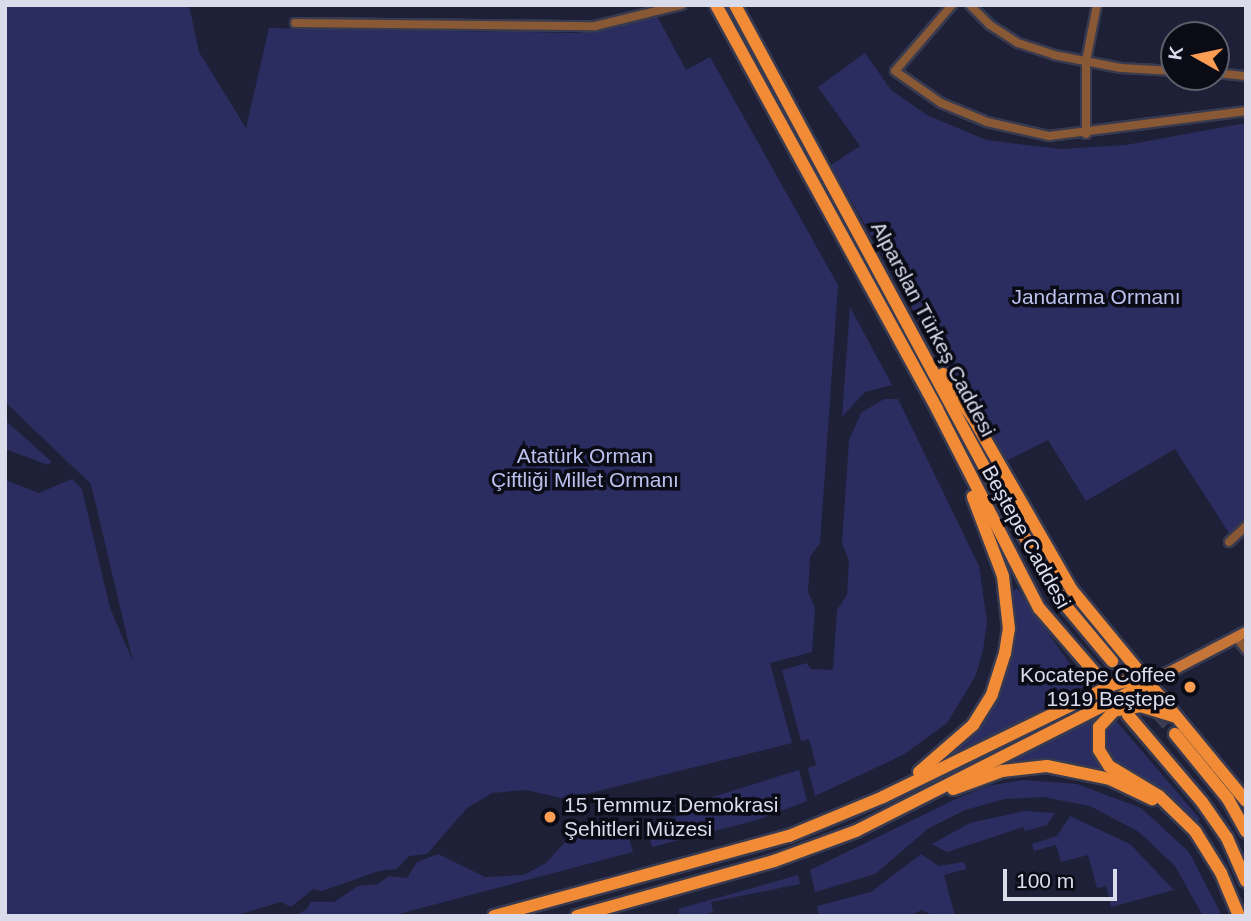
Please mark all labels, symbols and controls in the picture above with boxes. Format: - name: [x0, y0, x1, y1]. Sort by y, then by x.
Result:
- north arrow: [1160, 21, 1230, 91]
- text: K: [1164, 45, 1187, 61]
- street label: Alparslan Türkeş Caddesi: [865, 217, 1001, 441]
- park label: Jandarma Ormanı: [1011, 284, 1181, 310]
- park label: Atatürk Orman Çiftliği Millet Ormanı: [491, 443, 679, 493]
- street label: Beştepe Caddesi: [976, 461, 1076, 613]
- place label: Kocatepe Coffee 1919 Beştepe: [1020, 662, 1176, 712]
- marker: Kocatepe Coffee 1919 Beştepe: [1182, 679, 1198, 695]
- place label: 15 Temmuz Demokrasi Şehitleri Müzesi: [564, 792, 779, 842]
- marker: 15 Temmuz Demokrasi Şehitleri Müzesi: [542, 809, 558, 825]
- scale bar: [1006, 855, 1120, 899]
- text: 100 m: [1016, 869, 1074, 892]

